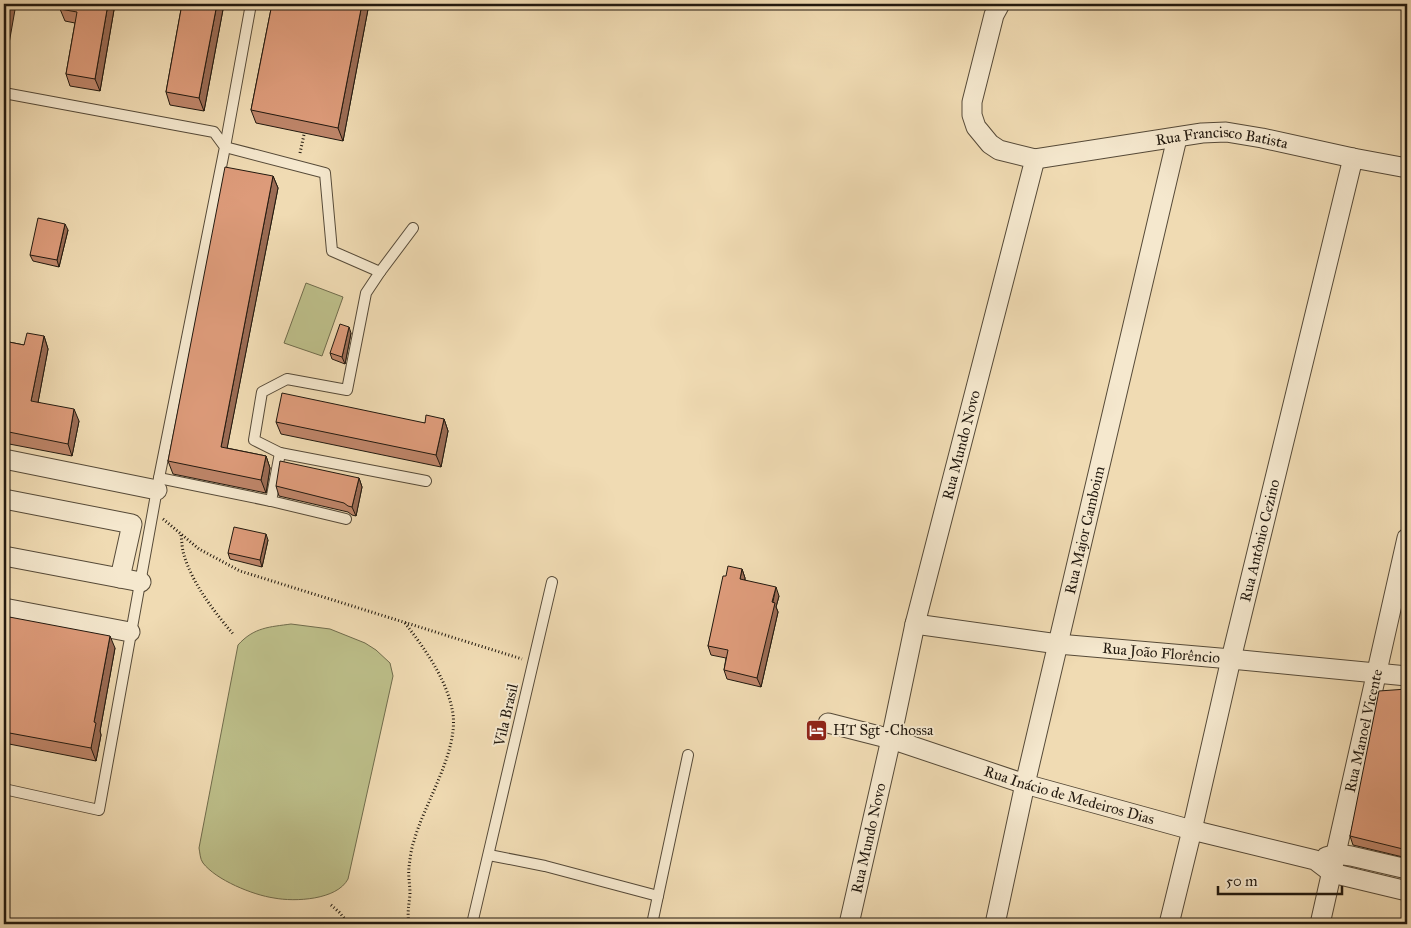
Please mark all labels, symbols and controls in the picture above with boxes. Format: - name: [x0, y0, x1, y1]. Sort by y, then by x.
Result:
- street label: Rua Francisco Batista: [1154, 123, 1290, 153]
- street label: Rua Mundo Novo: [938, 388, 984, 502]
- street label: Rua Major Camboim: [1061, 464, 1109, 596]
- street label: Rua Antônio Cezino: [1236, 477, 1284, 604]
- street label: Rua João Florêncio: [1102, 639, 1221, 667]
- street label: Rua Manoel Vicente: [1341, 667, 1386, 794]
- street label: Vila Brasil: [490, 681, 522, 749]
- hotel icon: HT Sgt -Chossa: [805, 718, 829, 742]
- place label: HT Sgt -Chossa: [833, 721, 934, 739]
- street label: Rua Inácio de Medeiros Dias: [982, 762, 1156, 828]
- street label: Rua Mundo Novo: [847, 781, 890, 895]
- scale bar: [1218, 863, 1342, 895]
- text: 50 m: [1226, 872, 1258, 890]

